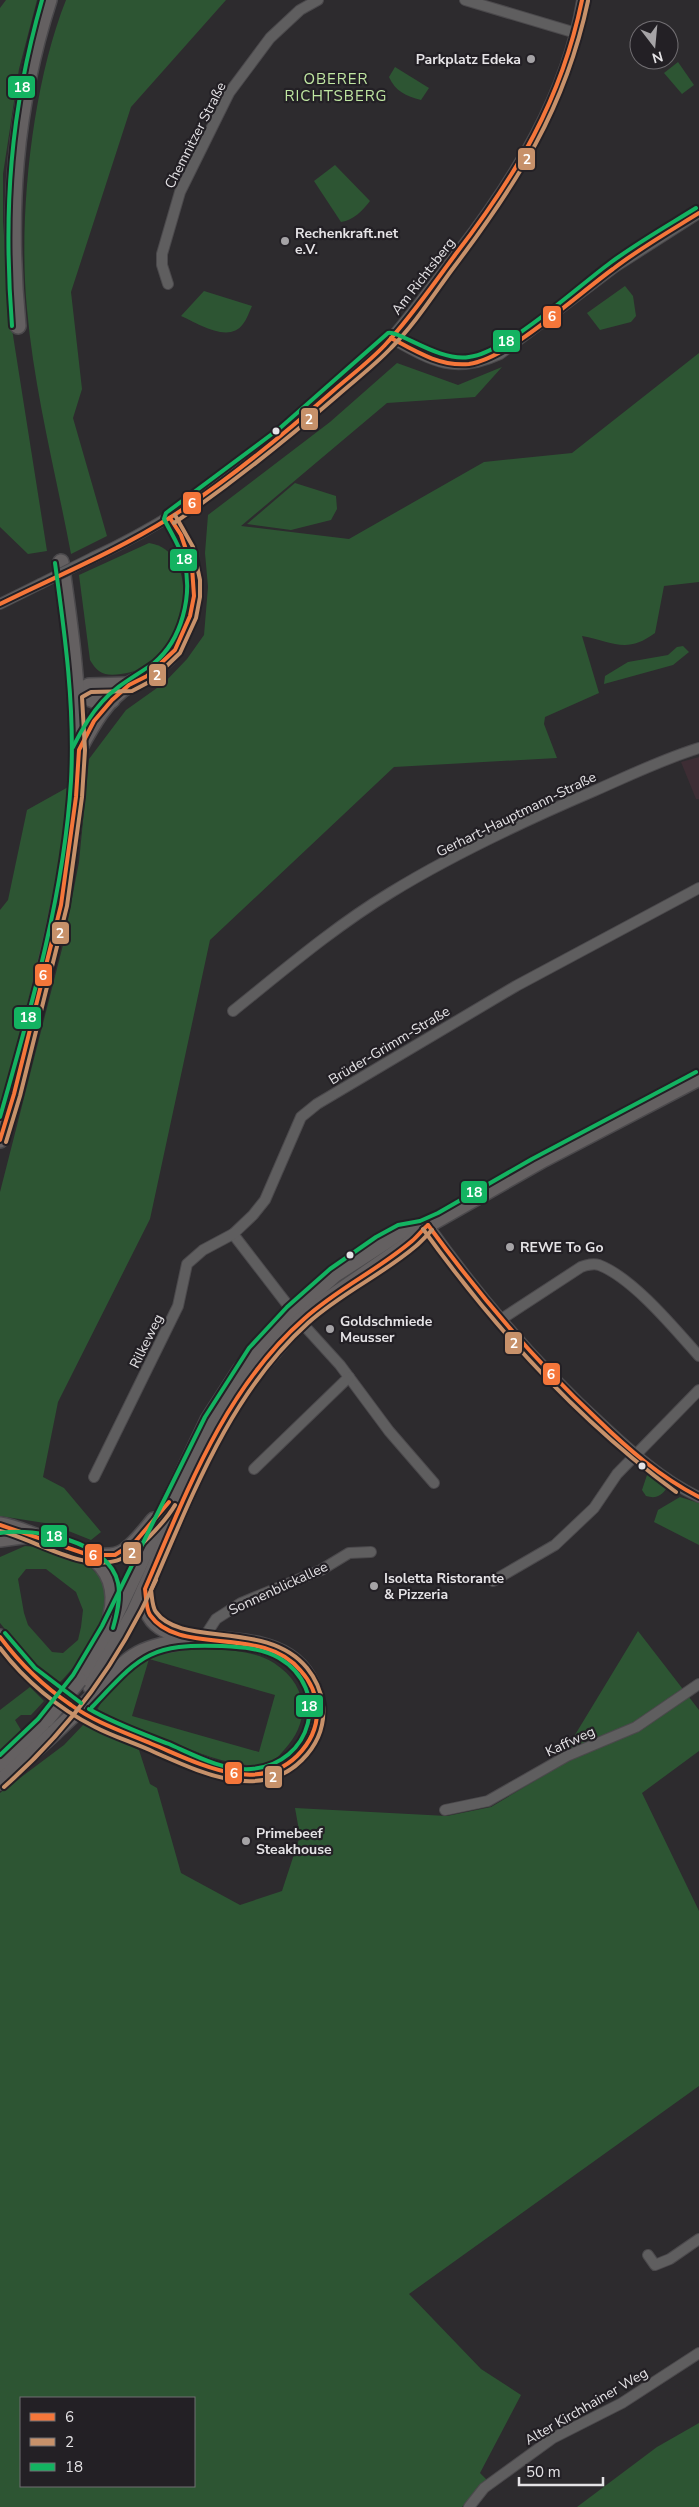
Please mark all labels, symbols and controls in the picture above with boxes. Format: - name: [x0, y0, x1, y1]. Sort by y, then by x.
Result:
- north arrow: [629, 20, 679, 70]
- text: N: [650, 46, 665, 68]
- place label: Parkplatz Edeka: [416, 50, 521, 69]
- marker: Parkplatz Edeka: [525, 53, 537, 65]
- district label: OBERER RICHTSBERG: [284, 69, 388, 106]
- line badge: 18: [7, 75, 36, 99]
- text: 18: [14, 78, 30, 97]
- street label: Chemnitzer Straße: [160, 79, 231, 192]
- line badge: 2: [517, 147, 536, 171]
- text: 2: [523, 150, 531, 169]
- place label: Rechenkraft.net e.V.: [295, 224, 399, 259]
- street label: Am Richtsberg: [387, 234, 460, 319]
- marker: Rechenkraft.net e.V.: [279, 235, 291, 247]
- line badge: 6: [542, 305, 562, 329]
- text: 6: [548, 307, 556, 326]
- line badge: 18: [492, 329, 521, 353]
- text: 18: [498, 332, 514, 351]
- line badge: 2: [300, 407, 319, 431]
- text: 2: [305, 410, 313, 429]
- unlabelled marker: [271, 426, 281, 436]
- line badge: 6: [182, 491, 202, 515]
- text: 6: [188, 494, 196, 513]
- line badge: 18: [169, 548, 198, 572]
- text: 18: [176, 550, 192, 569]
- line badge: 2: [148, 663, 167, 687]
- text: 2: [153, 666, 161, 685]
- street label: Gerhart-Hauptmann-Straße: [433, 767, 599, 862]
- line badge: 2: [51, 921, 70, 945]
- text: 2: [56, 924, 64, 943]
- line badge: 6: [34, 963, 53, 987]
- text: 6: [39, 966, 47, 985]
- street label: Brüder-Grimm-Straße: [325, 1002, 454, 1089]
- line badge: 18: [13, 1006, 42, 1030]
- text: 18: [20, 1008, 36, 1027]
- line badge: 18: [460, 1180, 488, 1204]
- text: 18: [466, 1183, 482, 1202]
- place label: REWE To Go: [520, 1238, 603, 1257]
- marker: REWE To Go: [504, 1241, 516, 1253]
- unlabelled marker: [345, 1250, 355, 1260]
- street label: Rilkeweg: [125, 1311, 168, 1372]
- place label: Goldschmiede Meusser: [340, 1312, 433, 1347]
- marker: Goldschmiede Meusser: [324, 1323, 336, 1335]
- line badge: 2: [504, 1331, 523, 1355]
- text: 2: [510, 1334, 518, 1353]
- line badge: 6: [542, 1362, 561, 1386]
- text: 6: [547, 1365, 555, 1384]
- unlabelled marker: [637, 1461, 647, 1471]
- line badge: 18: [40, 1524, 68, 1548]
- text: 18: [46, 1527, 62, 1546]
- line badge: 2: [122, 1541, 142, 1565]
- line badge: 6: [84, 1543, 103, 1567]
- text: 2: [128, 1544, 136, 1563]
- text: 6: [89, 1546, 97, 1565]
- street label: Sonnenblickallee: [226, 1557, 331, 1620]
- place label: Isoletta Ristorante & Pizzeria: [384, 1569, 504, 1604]
- marker: Isoletta Ristorante & Pizzeria: [368, 1580, 380, 1592]
- line badge: 18: [295, 1694, 324, 1718]
- text: 18: [301, 1697, 317, 1716]
- street label: Kaffweg: [542, 1722, 598, 1761]
- line badge: 6: [224, 1761, 243, 1785]
- text: 6: [230, 1764, 238, 1783]
- line badge: 2: [264, 1765, 283, 1789]
- text: 2: [269, 1768, 277, 1787]
- place label: Primebeef Steakhouse: [256, 1824, 332, 1859]
- marker: Primebeef Steakhouse: [240, 1835, 252, 1847]
- street label: Alter Kirchhainer Weg: [521, 2363, 651, 2449]
- legend: [20, 2397, 195, 2487]
- text: 6: [65, 2407, 74, 2427]
- text: 2: [65, 2432, 74, 2452]
- scale bar: [519, 2454, 603, 2486]
- text: 18: [65, 2457, 83, 2477]
- text: 50 m: [526, 2462, 561, 2482]

